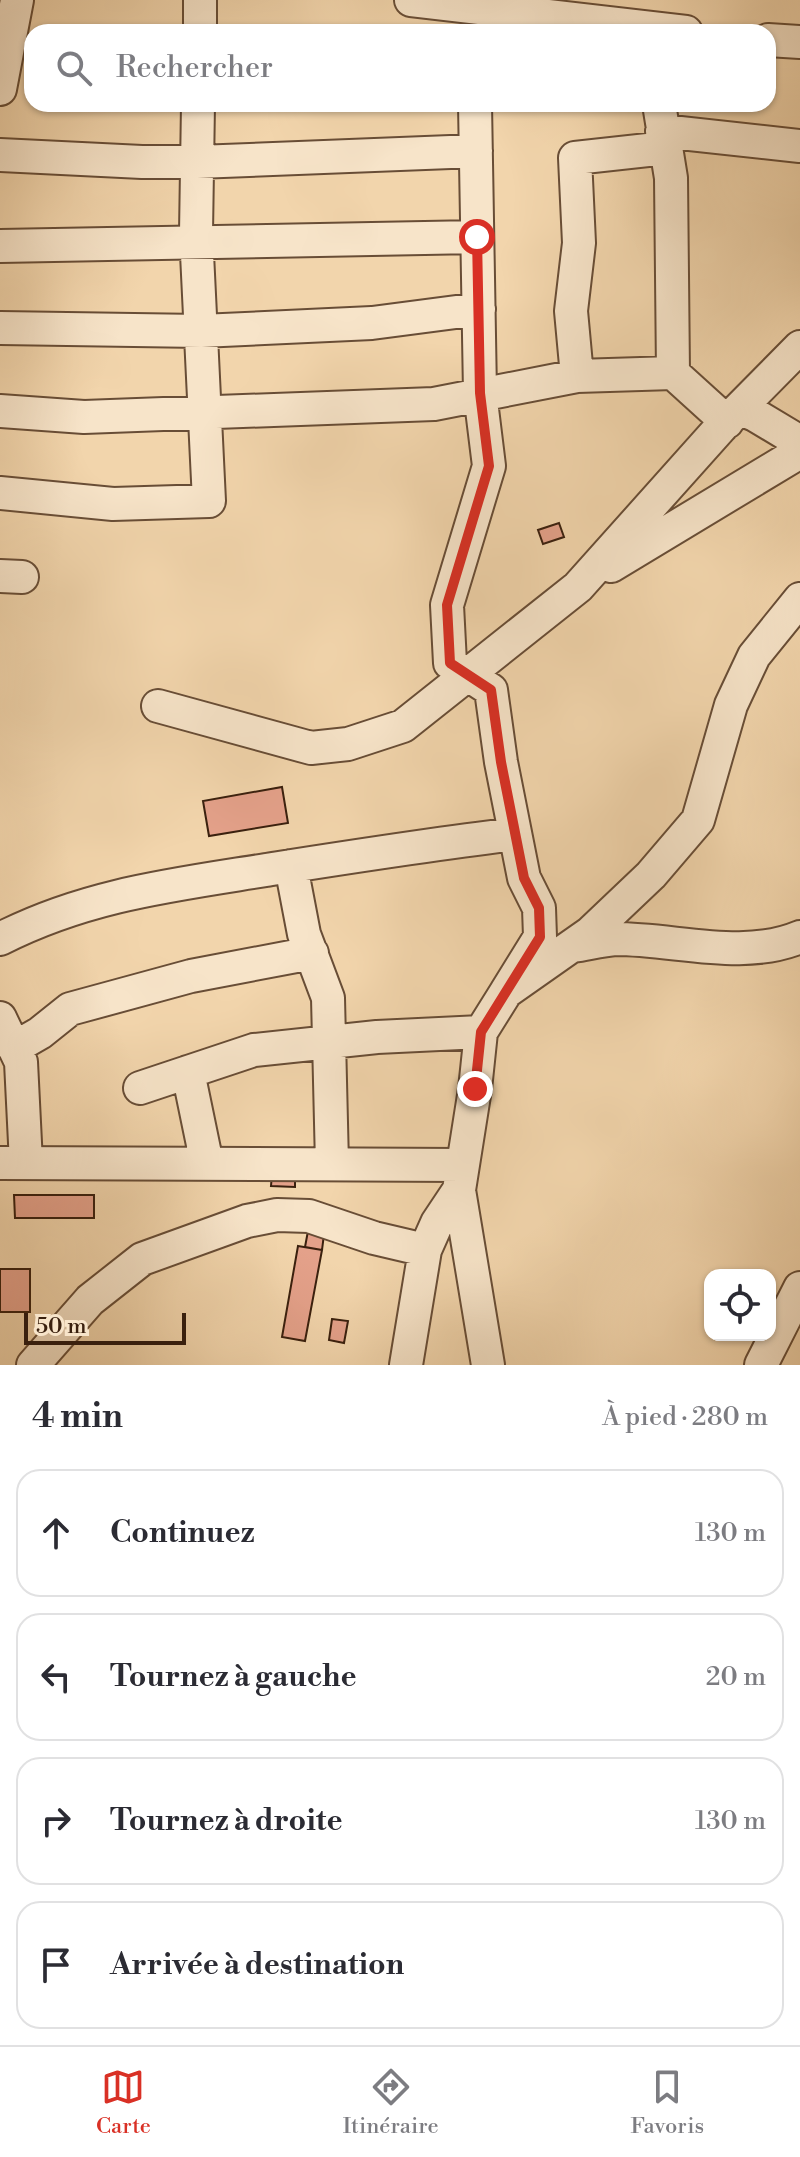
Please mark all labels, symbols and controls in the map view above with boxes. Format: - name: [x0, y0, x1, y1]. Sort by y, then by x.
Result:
- search box: [24, 24, 776, 112]
- icon: search: [52, 46, 96, 90]
- text: Rechercher: [116, 49, 273, 87]
- route start: [459, 219, 495, 255]
- route end: [457, 1071, 493, 1107]
- map controls: [704, 1269, 776, 1341]
- button: locate: [704, 1269, 776, 1341]
- scale bar: [24, 1309, 186, 1345]
- text: 50 m: [36, 1313, 87, 1340]
- text: 4 min: [32, 1396, 123, 1438]
- text: À pied · 280 m: [602, 1401, 768, 1433]
- icon: ahead: [34, 1511, 78, 1555]
- text: Continuez: [110, 1514, 255, 1552]
- text: 130 m: [695, 1517, 766, 1549]
- icon: left: [34, 1655, 78, 1699]
- text: Tournez à gauche: [110, 1658, 357, 1696]
- text: 20 m: [706, 1661, 766, 1693]
- icon: right: [34, 1799, 78, 1843]
- text: Tournez à droite: [110, 1802, 343, 1840]
- text: 130 m: [695, 1805, 766, 1837]
- icon: arrive: [34, 1943, 78, 1987]
- text: Arrivée à destination: [110, 1946, 404, 1984]
- tab: Carte: [96, 2065, 151, 2140]
- tab: Itinéraire: [343, 2065, 439, 2140]
- tab: Favoris: [630, 2065, 704, 2140]

